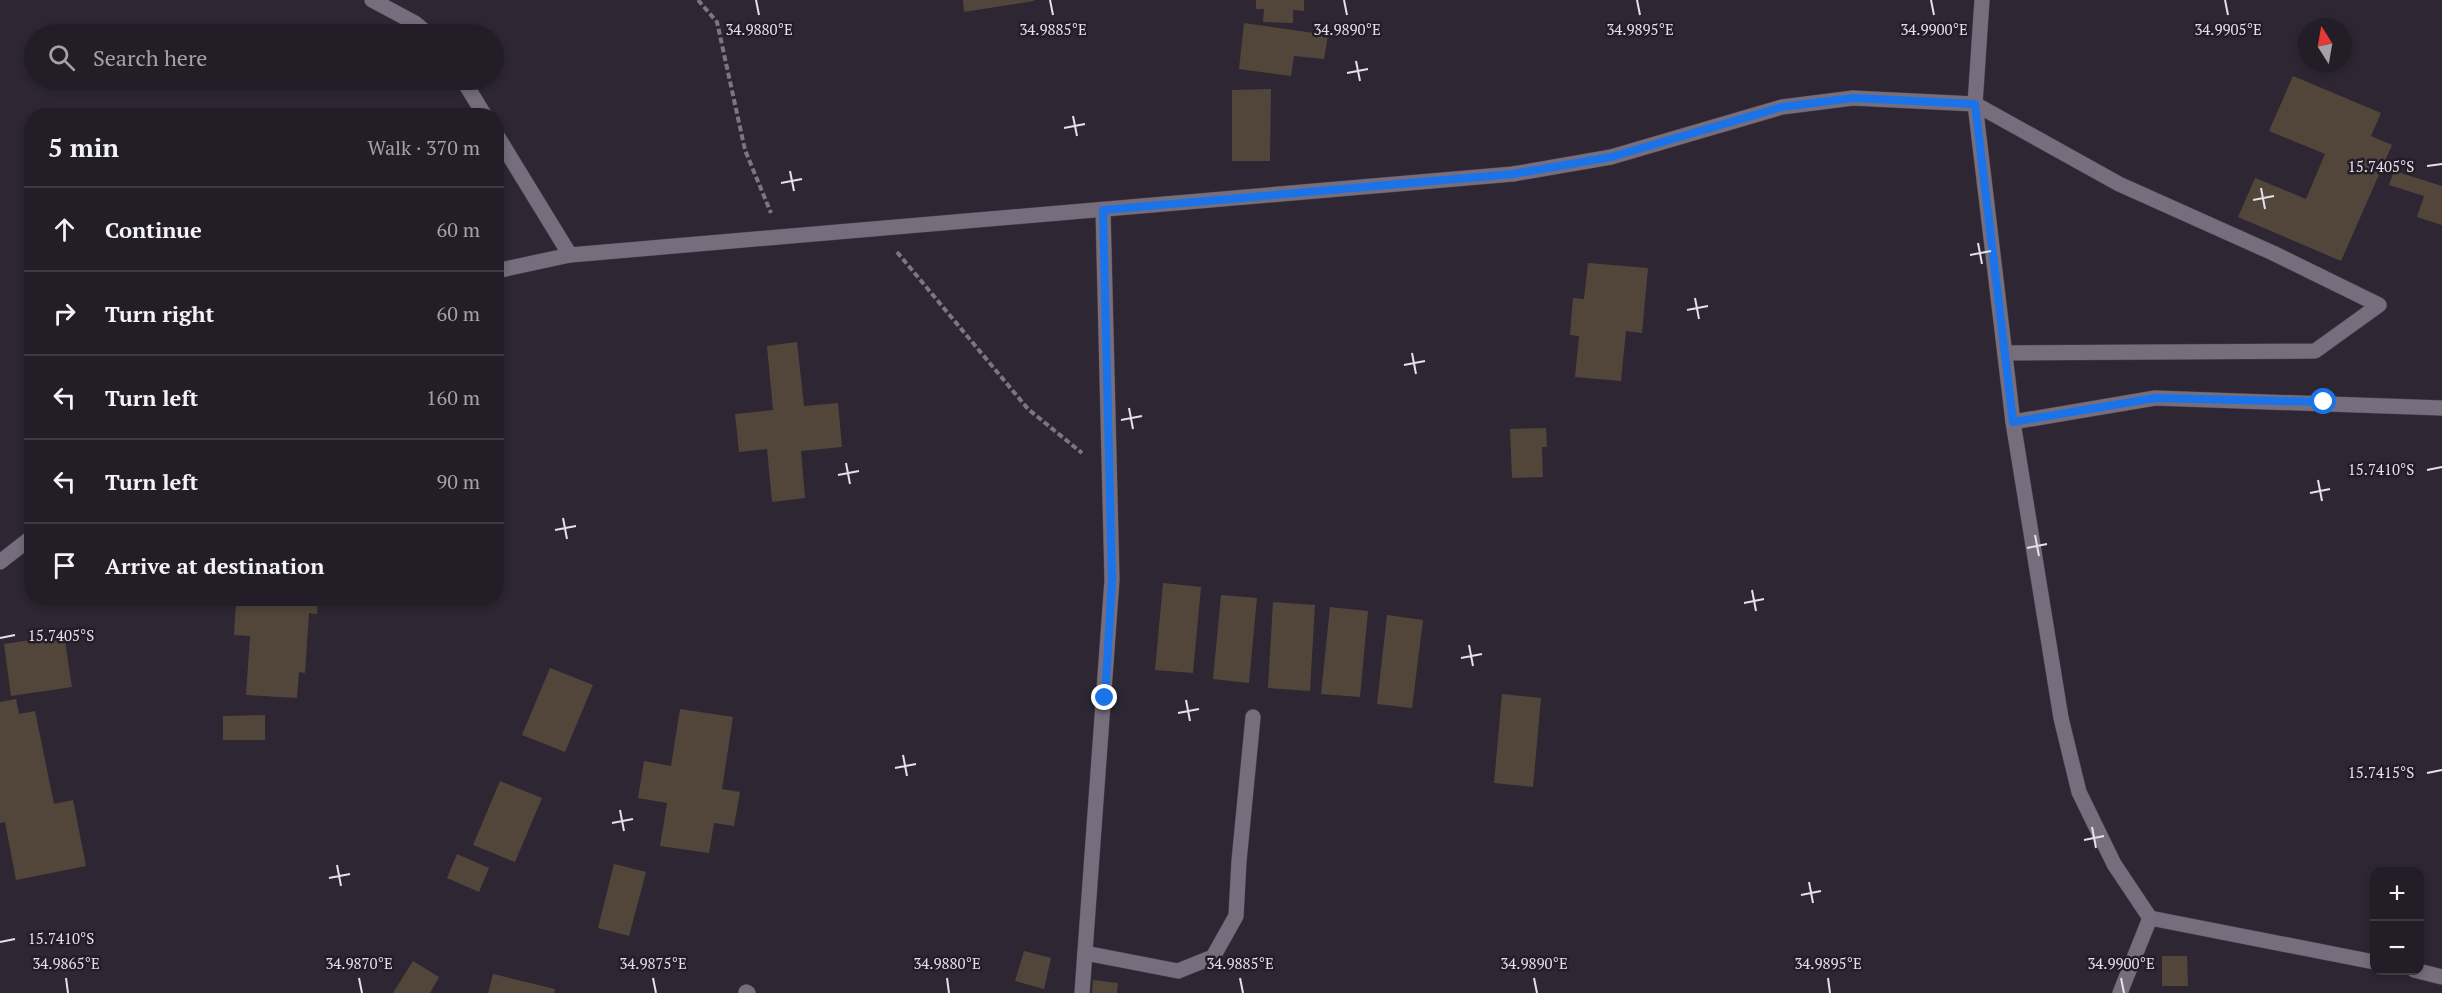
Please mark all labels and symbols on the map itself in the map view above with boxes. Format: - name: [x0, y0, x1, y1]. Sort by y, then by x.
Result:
- north arrow: [2298, 18, 2352, 72]
- text: 34.9880°E: [725, 19, 793, 39]
- text: 34.9885°E: [1019, 19, 1087, 39]
- text: 34.9890°E: [1313, 19, 1381, 39]
- text: 34.9895°E: [1606, 19, 1674, 39]
- text: 34.9900°E: [1900, 19, 1968, 39]
- text: 34.9905°E: [2194, 19, 2262, 39]
- text: 15.7405°S: [2348, 156, 2414, 176]
- route start: [2310, 388, 2336, 414]
- text: 15.7410°S: [2348, 459, 2414, 479]
- text: 15.7405°S: [28, 625, 94, 645]
- route end: [1091, 684, 1117, 710]
- text: 15.7415°S: [2348, 762, 2414, 782]
- text: 15.7410°S: [28, 928, 94, 948]
- text: 34.9865°E: [32, 953, 100, 973]
- text: 34.9870°E: [325, 953, 393, 973]
- text: 34.9875°E: [619, 953, 687, 973]
- text: 34.9880°E: [913, 953, 981, 973]
- text: 34.9885°E: [1206, 953, 1274, 973]
- text: 34.9890°E: [1500, 953, 1568, 973]
- text: 34.9895°E: [1794, 953, 1862, 973]
- text: 34.9900°E: [2087, 953, 2155, 973]

